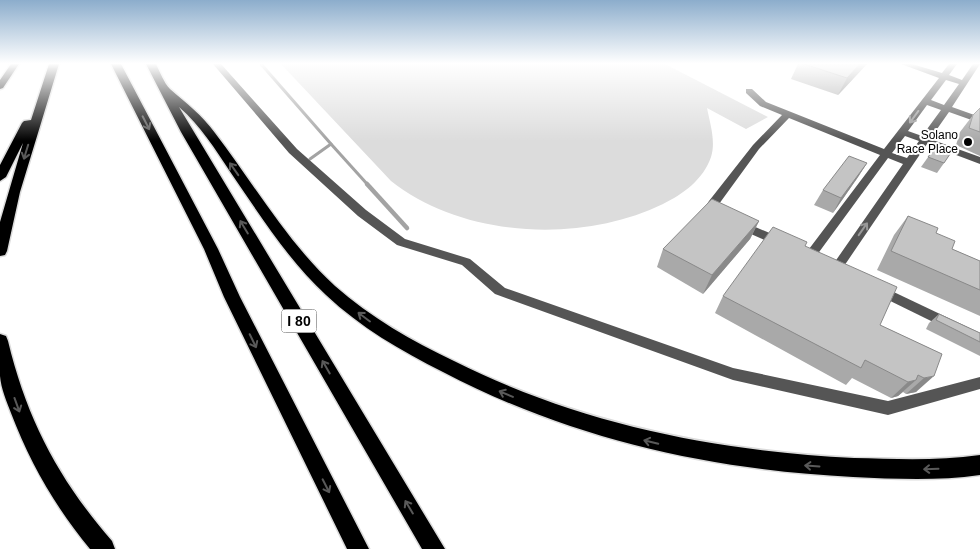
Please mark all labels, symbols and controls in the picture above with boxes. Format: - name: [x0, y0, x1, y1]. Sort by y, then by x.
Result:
- one-way arrow: [908, 110, 919, 123]
- one-way arrow: [142, 115, 151, 130]
- place label: Solano Race Place: [897, 128, 958, 156]
- marker: Solano Race Place: [962, 136, 974, 148]
- one-way arrow: [21, 143, 31, 159]
- one-way arrow: [229, 162, 239, 176]
- one-way arrow: [239, 220, 249, 235]
- one-way arrow: [858, 222, 868, 236]
- road number: I 80: [282, 310, 316, 332]
- one-way arrow: [358, 311, 371, 322]
- one-way arrow: [249, 333, 258, 348]
- one-way arrow: [321, 361, 331, 375]
- one-way arrow: [499, 389, 514, 399]
- one-way arrow: [13, 397, 22, 413]
- one-way arrow: [644, 437, 660, 446]
- one-way arrow: [804, 461, 820, 471]
- one-way arrow: [924, 464, 940, 473]
- one-way arrow: [322, 478, 332, 493]
- one-way arrow: [403, 501, 413, 515]

